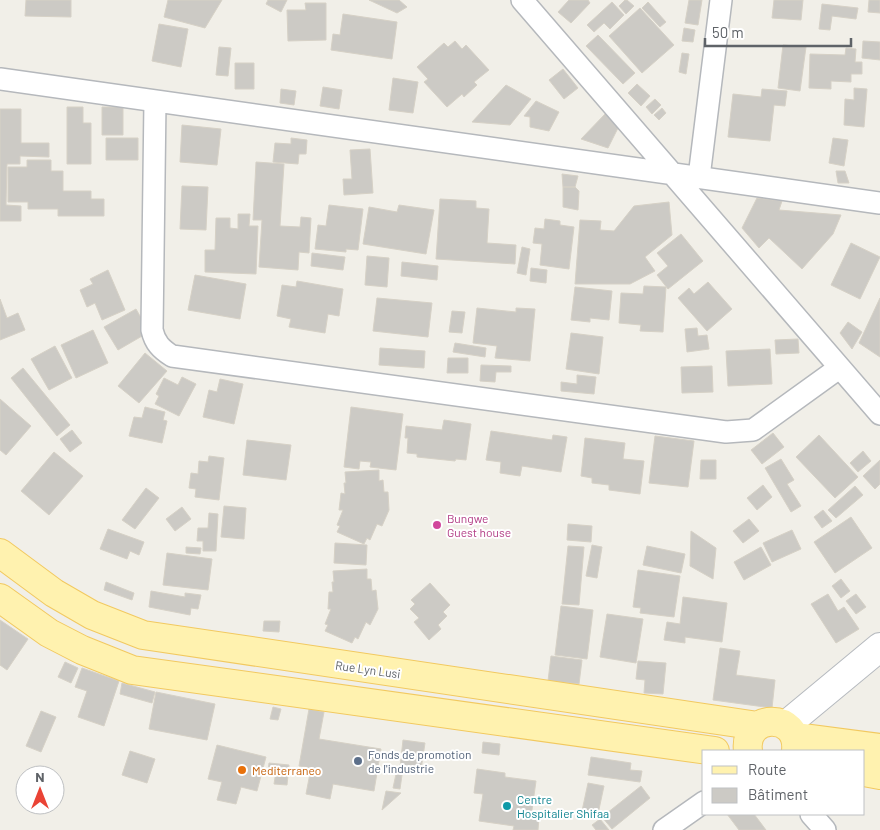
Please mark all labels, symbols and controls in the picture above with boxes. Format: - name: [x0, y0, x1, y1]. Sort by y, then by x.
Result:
- scale bar: [705, 15, 851, 47]
- text: 50 m: [712, 23, 744, 41]
- place label: Bungwe Guest house: [447, 511, 511, 539]
- marker: Bungwe Guest house: [431, 519, 443, 531]
- street label: Rue Lyn Lusi: [334, 657, 402, 681]
- place label: Fonds de promotion de l'industrie: [368, 747, 472, 775]
- legend: [702, 750, 865, 815]
- marker: Fonds de promotion de l'industrie: [352, 755, 364, 767]
- text: Route: [748, 760, 787, 778]
- place label: Mediterraneo: [252, 763, 321, 777]
- marker: Mediterraneo: [236, 764, 248, 776]
- north arrow: [15, 765, 65, 815]
- text: N: [35, 768, 45, 785]
- text: Bâtiment: [748, 785, 808, 803]
- place label: Centre Hospitalier Shifaa: [517, 792, 609, 820]
- marker: Centre Hospitalier Shifaa: [501, 800, 513, 812]

